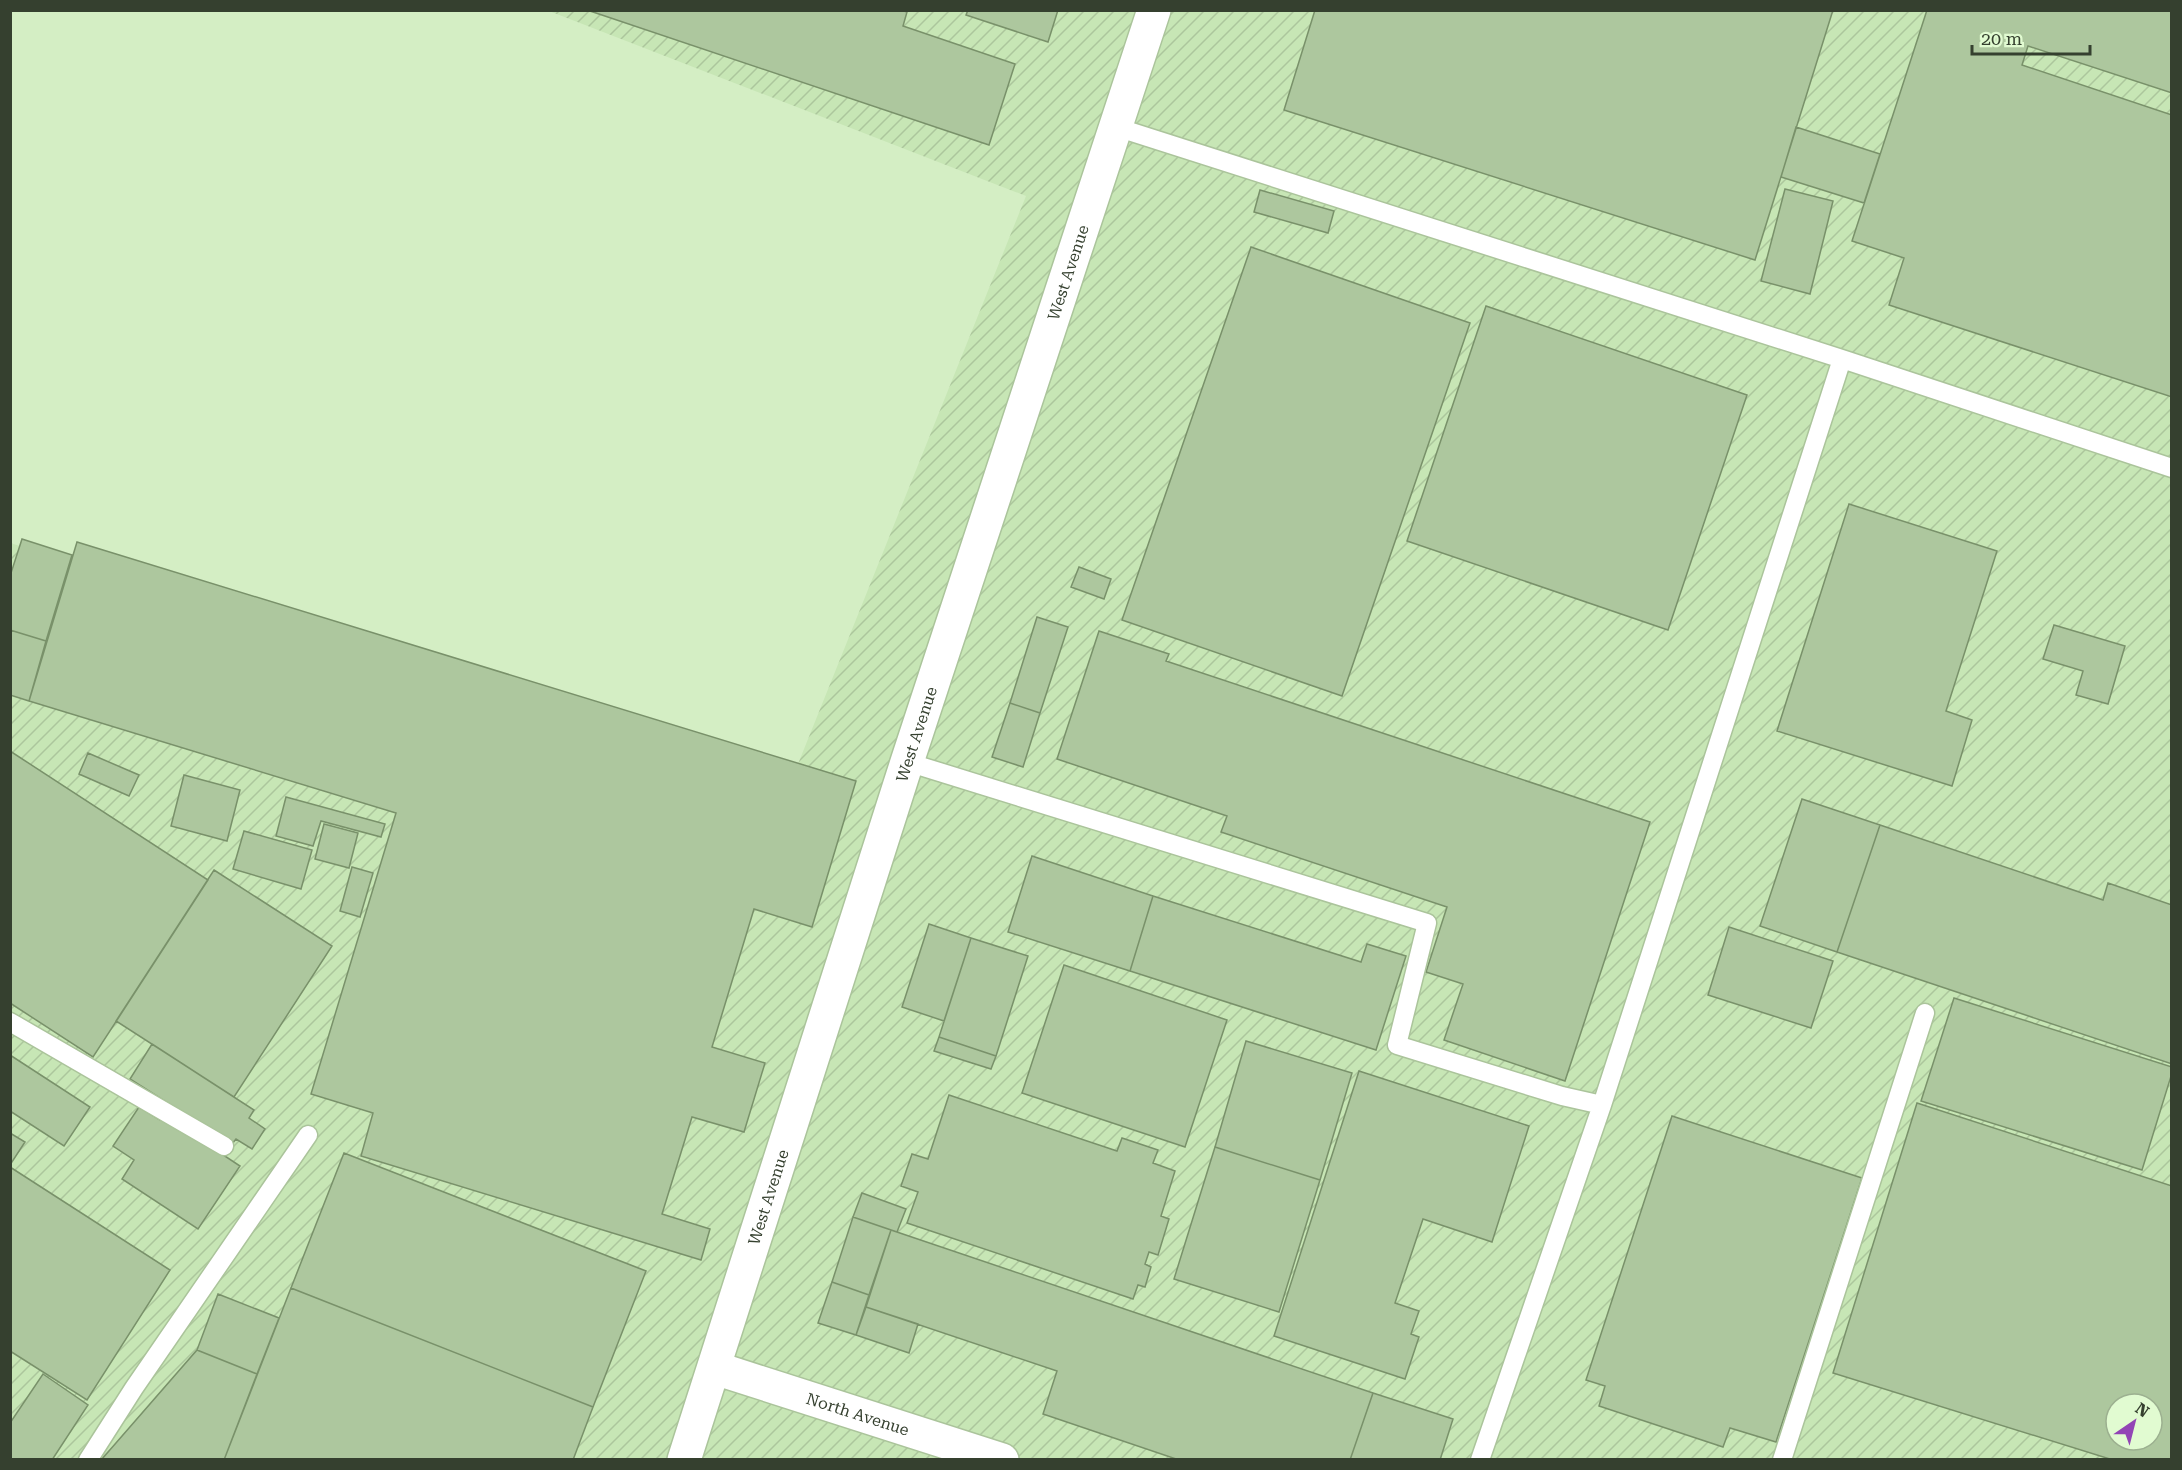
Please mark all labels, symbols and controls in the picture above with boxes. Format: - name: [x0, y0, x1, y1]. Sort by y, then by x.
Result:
- scale bar: [1972, 18, 2090, 56]
- text: 20 m: [1981, 28, 2022, 49]
- street label: West Avenue: [1044, 222, 1093, 323]
- street label: West Avenue: [892, 684, 941, 785]
- street label: West Avenue: [744, 1147, 793, 1247]
- street label: North Avenue: [804, 1389, 912, 1440]
- north arrow: [2104, 1392, 2164, 1452]
- text: N: [2132, 1399, 2153, 1421]

